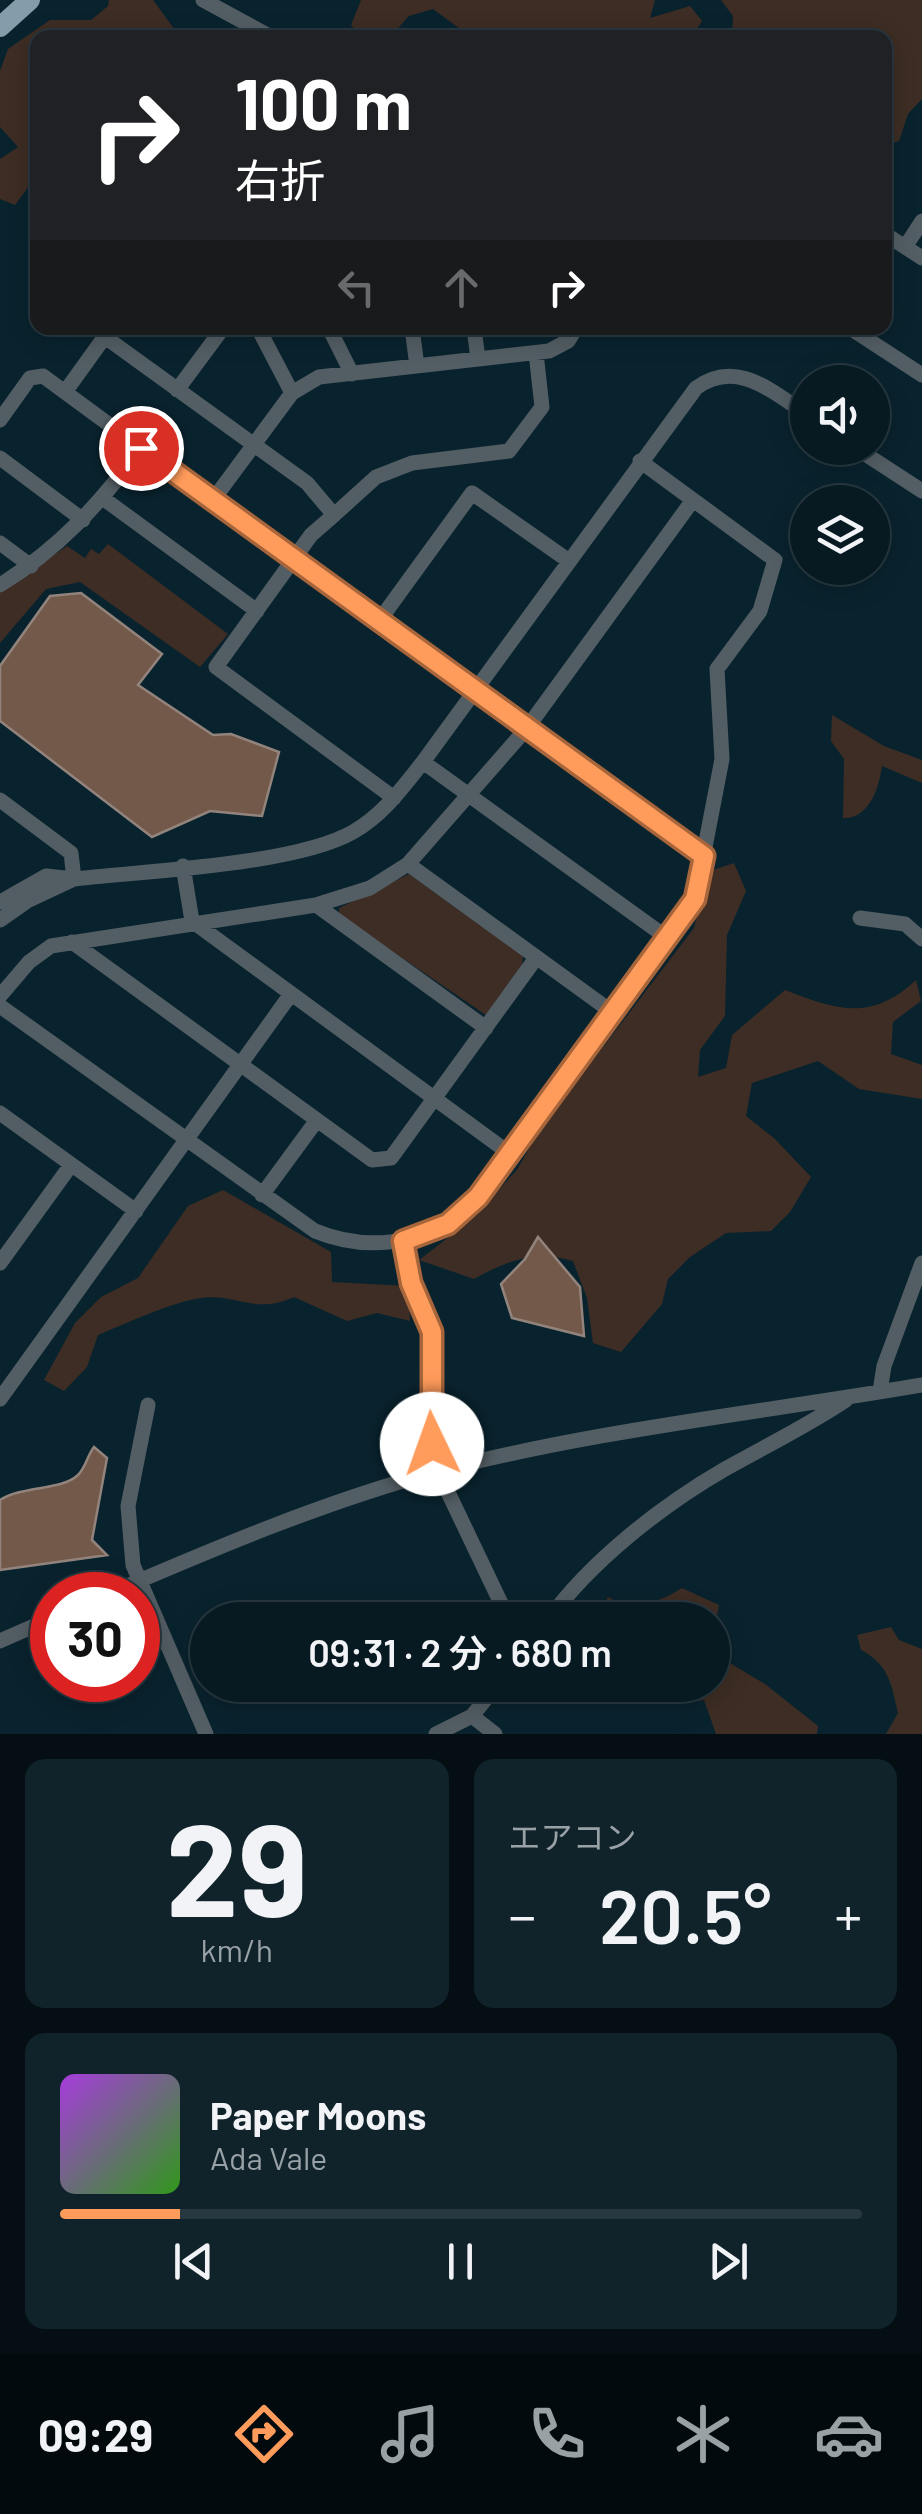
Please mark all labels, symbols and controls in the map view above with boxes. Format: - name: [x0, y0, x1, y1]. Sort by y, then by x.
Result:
- text: 100 m: [235, 60, 412, 144]
- icon: right: [70, 70, 200, 200]
- text: 右折: [235, 152, 325, 206]
- icon: left: [329, 260, 384, 315]
- icon: ahead: [434, 260, 489, 315]
- icon: right: [539, 260, 594, 315]
- map controls: [790, 365, 890, 585]
- button: sound: [790, 365, 890, 465]
- pin: [99, 406, 184, 491]
- icon: arrive: [114, 421, 169, 476]
- button: layers: [790, 485, 890, 585]
- position arrow: [380, 1392, 484, 1496]
- speed limit sign: 30: [30, 1572, 160, 1702]
- text: 09:31 · 2 分 · 680 m: [308, 1629, 612, 1675]
- text: 29: [166, 1787, 308, 1943]
- text: エアコン: [509, 1817, 637, 1855]
- text: 20.5°: [599, 1869, 772, 1959]
- text: −: [509, 1881, 536, 1947]
- text: +: [834, 1881, 862, 1947]
- text: km/h: [201, 1930, 273, 1968]
- text: Paper Moons: [210, 2092, 426, 2138]
- text: Ada Vale: [210, 2138, 327, 2176]
- icon: previous: [166, 2234, 221, 2289]
- icon: pause: [433, 2234, 488, 2289]
- icon: next: [701, 2234, 756, 2289]
- icon: directions: [229, 2399, 299, 2469]
- icon: music: [375, 2399, 445, 2469]
- icon: phone: [522, 2399, 592, 2469]
- icon: climate: [668, 2399, 738, 2469]
- icon: car: [814, 2399, 884, 2469]
- text: 09:29: [38, 2407, 153, 2461]

